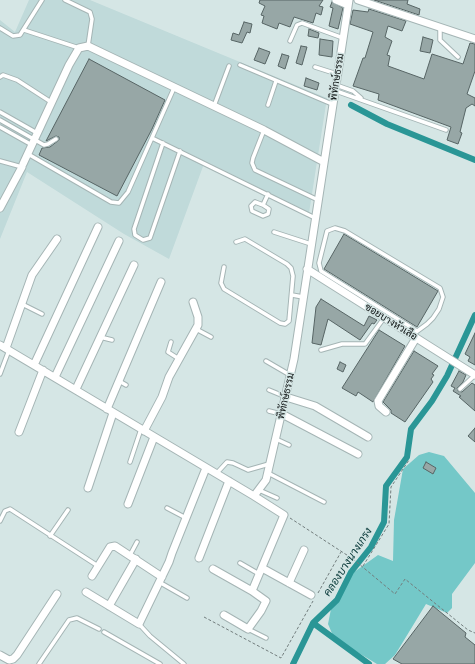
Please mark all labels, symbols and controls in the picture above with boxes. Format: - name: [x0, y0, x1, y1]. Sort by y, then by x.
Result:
- street label: พิทักษ์ธรรม: [327, 53, 347, 101]
- street label: ซอยบางหัวเสือ: [362, 301, 420, 343]
- street label: พิทักษ์ธรรม: [275, 371, 297, 421]
- water label: คลองบางนางเกรง: [321, 525, 375, 599]

